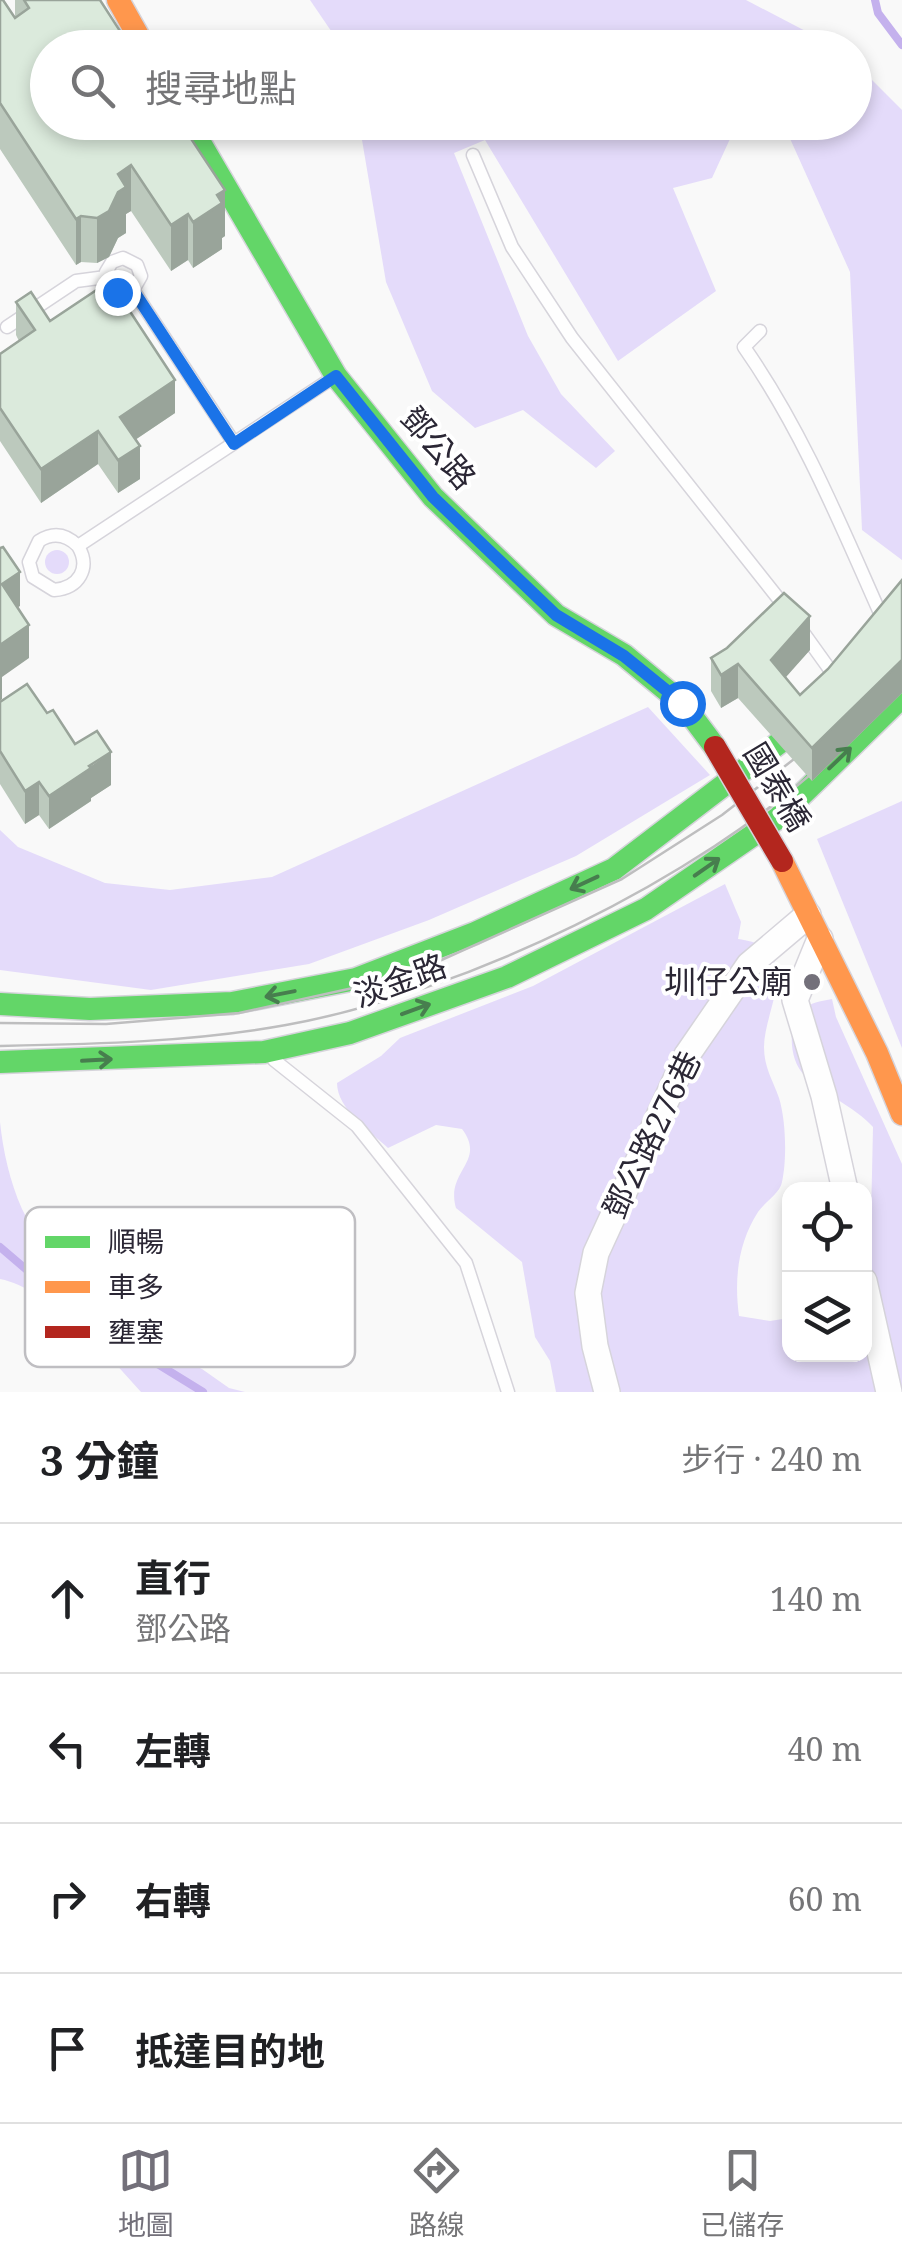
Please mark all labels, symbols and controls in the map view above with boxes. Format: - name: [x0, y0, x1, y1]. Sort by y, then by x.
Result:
- search box: [30, 30, 872, 140]
- icon: search: [65, 58, 120, 113]
- text: 搜尋地點: [145, 61, 297, 113]
- route end: [95, 270, 141, 316]
- street label: 鄧公路: [392, 396, 486, 498]
- route start: [660, 681, 706, 727]
- street label: 國泰橋: [735, 734, 821, 838]
- one-way arrow: [827, 746, 851, 770]
- one-way arrow: [692, 857, 720, 878]
- one-way arrow: [569, 875, 600, 893]
- street label: 淡金路: [347, 943, 452, 1016]
- place label: 圳仔公廟: [664, 959, 792, 1002]
- marker: 圳仔公廟: [801, 971, 823, 993]
- one-way arrow: [265, 985, 297, 1004]
- one-way arrow: [399, 999, 430, 1017]
- street label: 鄧公路276巷: [592, 1043, 710, 1225]
- one-way arrow: [81, 1050, 113, 1069]
- map controls: [782, 1182, 872, 1362]
- button: locate: [782, 1182, 872, 1272]
- legend: [25, 1207, 355, 1367]
- text: 順暢: [108, 1222, 164, 1260]
- text: 車多: [108, 1267, 164, 1305]
- button: layers: [782, 1272, 872, 1362]
- text: 壅塞: [108, 1312, 164, 1350]
- text: 3 分鐘: [40, 1431, 159, 1488]
- text: 步行 · 240 m: [681, 1437, 862, 1480]
- text: 直行: [135, 1551, 211, 1603]
- icon: ahead: [40, 1571, 95, 1626]
- text: 140 m: [770, 1577, 862, 1620]
- text: 鄧公路: [135, 1606, 231, 1649]
- icon: left: [40, 1721, 95, 1776]
- text: 左轉: [135, 1724, 211, 1776]
- text: 40 m: [788, 1727, 862, 1770]
- icon: right: [40, 1871, 95, 1926]
- text: 右轉: [135, 1874, 211, 1926]
- text: 60 m: [788, 1877, 862, 1920]
- icon: arrive: [40, 2021, 95, 2076]
- text: 抵達目的地: [135, 2024, 325, 2076]
- tab: 地圖: [118, 2143, 174, 2243]
- tab: 路線: [409, 2143, 465, 2243]
- tab: 已儲存: [700, 2143, 784, 2243]

